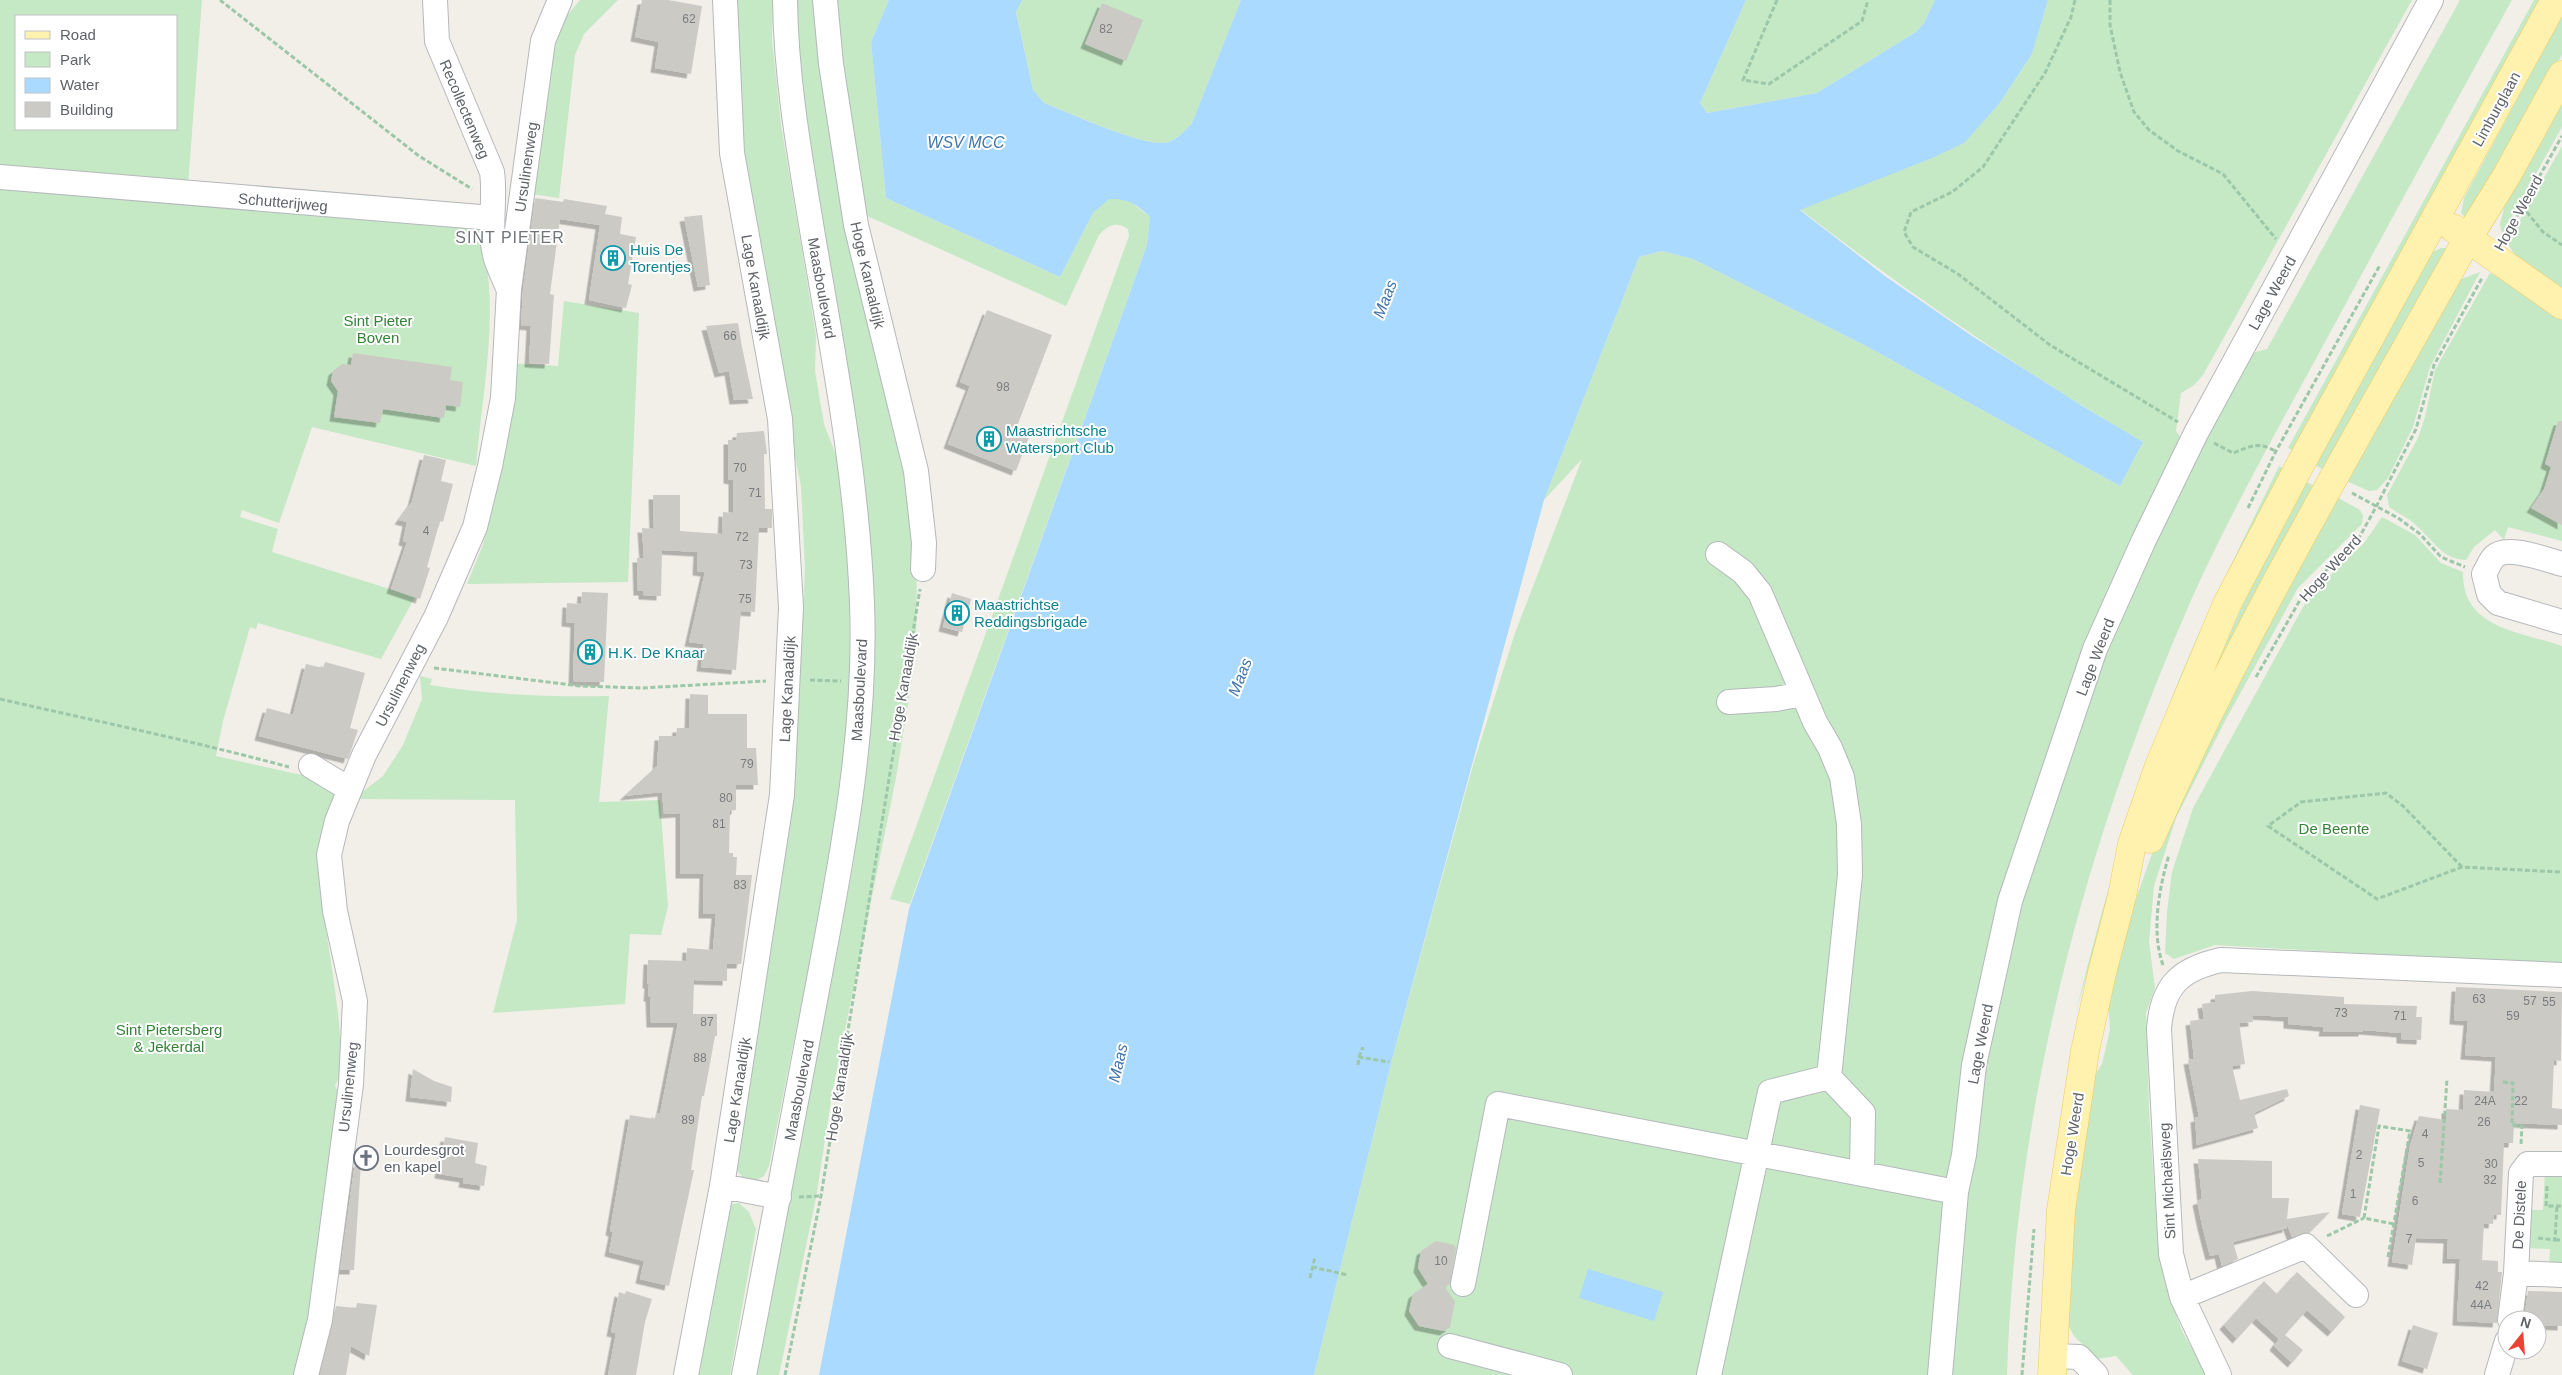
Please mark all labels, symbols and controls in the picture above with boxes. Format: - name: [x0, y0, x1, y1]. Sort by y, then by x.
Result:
- house number: 62: [682, 12, 696, 26]
- legend: [15, 15, 178, 130]
- house number: 82: [1099, 22, 1113, 36]
- text: Road: [60, 26, 96, 43]
- text: Park: [60, 51, 91, 68]
- street label: Recollectenweg: [436, 57, 494, 161]
- street label: Limburglaan: [2469, 69, 2523, 149]
- text: Water: [60, 76, 99, 93]
- text: Building: [60, 101, 113, 118]
- street label: Ursulinenweg: [511, 121, 541, 213]
- water label: WSV MCC: [927, 134, 1005, 151]
- street label: Hoge Weerd: [2490, 172, 2546, 254]
- street label: Schutterijweg: [237, 190, 329, 214]
- street label: Hoge Kanaaldijk: [847, 220, 889, 331]
- district label: SINT PIETER: [455, 229, 565, 246]
- street label: Lage Kanaaldijk: [738, 233, 774, 342]
- street label: Maasboulevard: [805, 236, 839, 340]
- place label: Huis De Torentjes: [630, 241, 691, 275]
- building icon: Huis De Torentjes: [600, 245, 626, 271]
- street label: Lage Weerd: [2245, 253, 2299, 333]
- water label: Maas: [1370, 278, 1400, 320]
- park label: Sint Pieter Boven: [343, 312, 413, 346]
- house number: 66: [723, 329, 737, 343]
- house number: 98: [996, 380, 1010, 394]
- place label: Maastrichtsche Watersport Club: [1006, 422, 1114, 456]
- building icon: Maastrichtsche Watersport Club: [976, 426, 1002, 452]
- house number: 70: [733, 461, 747, 475]
- house number: 71: [748, 486, 762, 500]
- house number: 4: [423, 524, 430, 538]
- house number: 72: [735, 530, 749, 544]
- street label: Hoge Weerd: [2296, 531, 2364, 605]
- house number: 73: [739, 558, 753, 572]
- house number: 75: [738, 592, 752, 606]
- place label: Maastrichtse Reddingsbrigade: [974, 596, 1087, 630]
- building icon: Maastrichtse Reddingsbrigade: [944, 600, 970, 626]
- street label: Lage Weerd: [2072, 616, 2118, 698]
- street label: Hoge Kanaaldijk: [885, 631, 921, 742]
- street label: Lage Kanaaldijk: [776, 635, 798, 743]
- street label: Maasboulevard: [848, 638, 870, 742]
- building icon: H.K. De Knaar: [577, 639, 603, 665]
- street label: Ursulinenweg: [372, 641, 428, 729]
- place label: H.K. De Knaar: [608, 644, 705, 661]
- water label: Maas: [1225, 656, 1255, 698]
- house number: 79: [740, 757, 754, 771]
- house number: 80: [719, 791, 733, 805]
- house number: 81: [712, 817, 726, 831]
- park label: De Beente: [2299, 820, 2369, 837]
- house number: 83: [733, 878, 747, 892]
- house number: 63: [2472, 992, 2486, 1006]
- house number: 57: [2523, 994, 2537, 1008]
- house number: 55: [2542, 995, 2556, 1009]
- street label: Lage Weerd: [1964, 1002, 1996, 1086]
- house number: 73: [2334, 1006, 2348, 1020]
- house number: 71: [2393, 1009, 2407, 1023]
- house number: 59: [2506, 1009, 2520, 1023]
- house number: 87: [700, 1015, 714, 1029]
- park label: Sint Pietersberg & Jekerdal: [116, 1021, 222, 1055]
- street label: Hoge Kanaaldijk: [822, 1031, 856, 1142]
- street label: Lage Kanaaldijk: [720, 1035, 754, 1144]
- street label: Maasboulevard: [781, 1038, 817, 1142]
- street label: Ursulinenweg: [335, 1041, 361, 1133]
- water label: Maas: [1105, 1042, 1131, 1084]
- house number: 88: [693, 1051, 707, 1065]
- street label: Hoge Weerd: [2057, 1091, 2087, 1177]
- house number: 24A: [2474, 1094, 2496, 1108]
- house number: 22: [2514, 1094, 2528, 1108]
- house number: 89: [681, 1113, 695, 1127]
- house number: 26: [2477, 1115, 2491, 1129]
- street label: Sint Michaëlsweg: [2155, 1122, 2179, 1240]
- house number: 4: [2422, 1127, 2429, 1141]
- place label: Lourdesgrot en kapel: [384, 1141, 465, 1175]
- church icon: Lourdesgrot en kapel: [353, 1145, 379, 1171]
- house number: 2: [2356, 1148, 2363, 1162]
- house number: 5: [2418, 1156, 2425, 1170]
- house number: 30: [2484, 1157, 2498, 1171]
- house number: 32: [2483, 1173, 2497, 1187]
- street label: De Distele: [2509, 1180, 2529, 1250]
- house number: 1: [2350, 1187, 2357, 1201]
- house number: 6: [2412, 1194, 2419, 1208]
- house number: 7: [2406, 1232, 2413, 1246]
- house number: 10: [1434, 1254, 1448, 1268]
- house number: 42: [2475, 1279, 2489, 1293]
- house number: 44A: [2470, 1298, 2492, 1312]
- north arrow: [2497, 1310, 2547, 1360]
- text: N: [2519, 1313, 2533, 1332]

